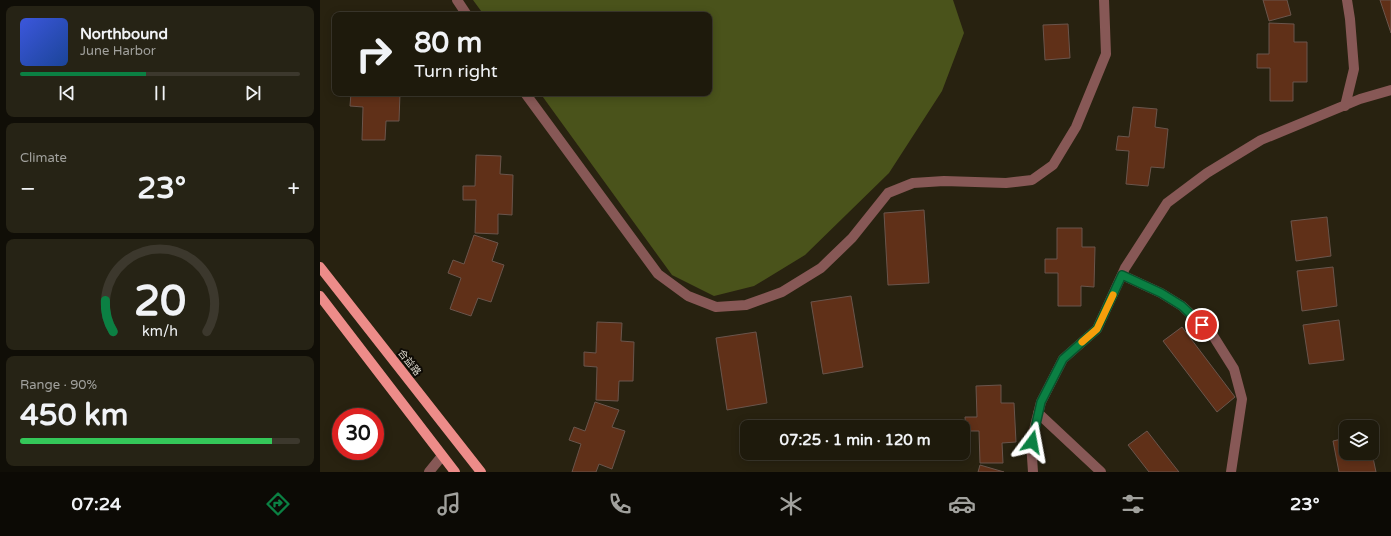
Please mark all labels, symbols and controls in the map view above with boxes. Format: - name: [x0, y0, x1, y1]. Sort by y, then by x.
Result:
- text: Northbound: [80, 25, 168, 43]
- text: 80 m: [414, 26, 482, 60]
- icon: right: [348, 28, 400, 80]
- text: June Harbor: [80, 43, 156, 59]
- text: Turn right: [414, 60, 498, 82]
- icon: previous: [56, 82, 78, 104]
- icon: pause: [149, 82, 171, 104]
- icon: next: [242, 82, 264, 104]
- text: Climate: [20, 150, 67, 166]
- text: 23°: [137, 170, 186, 207]
- text: −: [20, 176, 36, 202]
- text: +: [288, 176, 300, 202]
- text: 20: [134, 277, 186, 327]
- pin: [1185, 308, 1219, 342]
- icon: arrive: [1191, 314, 1213, 336]
- text: km/h: [142, 323, 178, 340]
- street label: 合益路: [395, 347, 423, 378]
- text: Range · 90%: [20, 377, 97, 393]
- text: 450 km: [20, 397, 128, 434]
- speed limit sign: 30: [332, 408, 384, 460]
- map controls: [1339, 420, 1379, 460]
- button: layers: [1339, 420, 1379, 460]
- position arrow: [1011, 421, 1053, 463]
- text: 07:25 · 1 min · 120 m: [780, 431, 930, 449]
- icon: directions: [264, 490, 292, 518]
- icon: music: [435, 490, 463, 518]
- icon: phone: [606, 490, 634, 518]
- icon: climate: [777, 490, 805, 518]
- icon: car: [948, 490, 976, 518]
- icon: filters: [1119, 490, 1147, 518]
- text: 07:24: [71, 493, 121, 515]
- text: 23°: [1290, 493, 1319, 515]

